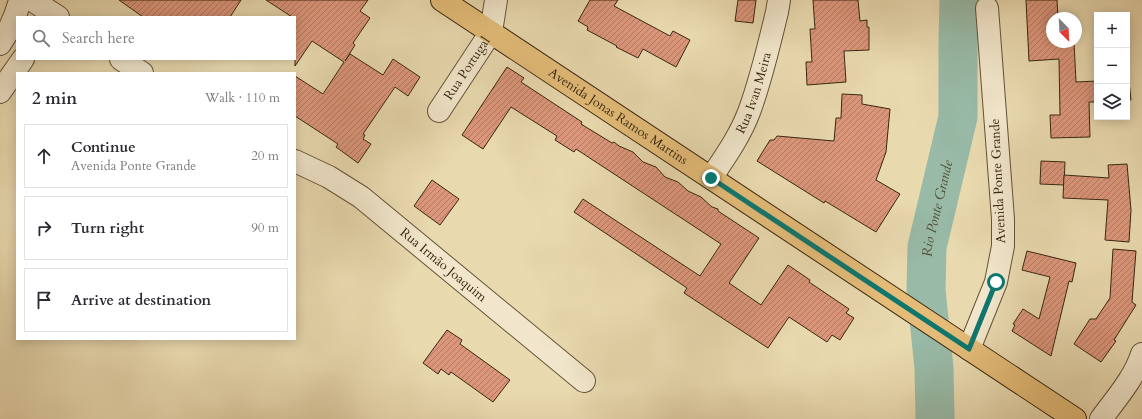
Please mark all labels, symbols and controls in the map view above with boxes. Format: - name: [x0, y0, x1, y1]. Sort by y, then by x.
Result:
- north arrow: [1046, 12, 1082, 48]
- map controls: [1094, 12, 1130, 120]
- button: +: [1094, 12, 1130, 48]
- search box: [16, 16, 296, 60]
- icon: search: [30, 27, 52, 49]
- text: Search here: [62, 28, 135, 48]
- street label: Rua Portugal: [440, 33, 495, 104]
- button: −: [1094, 48, 1130, 84]
- street label: Rua Ivan Meira: [732, 50, 776, 137]
- street label: Avenida Jonas Ramos Martins: [545, 64, 691, 169]
- button: layers: [1094, 84, 1130, 120]
- text: 2 min: [32, 87, 77, 110]
- text: Walk · 110 m: [205, 89, 280, 107]
- street label: Avenida Ponte Grande: [986, 118, 1010, 244]
- text: Continue: [71, 137, 136, 157]
- icon: ahead: [33, 145, 55, 167]
- text: 20 m: [251, 147, 279, 165]
- text: Avenida Ponte Grande: [71, 157, 196, 175]
- water label: Rio Ponte Grande: [917, 158, 957, 257]
- route end: [702, 169, 720, 187]
- icon: right: [33, 217, 55, 239]
- text: Turn right: [71, 218, 144, 238]
- text: 90 m: [251, 219, 279, 237]
- street label: Rua Irmão Joaquim: [396, 224, 490, 306]
- route start: [987, 273, 1005, 291]
- icon: arrive: [33, 289, 55, 311]
- text: Arrive at destination: [71, 290, 211, 310]

